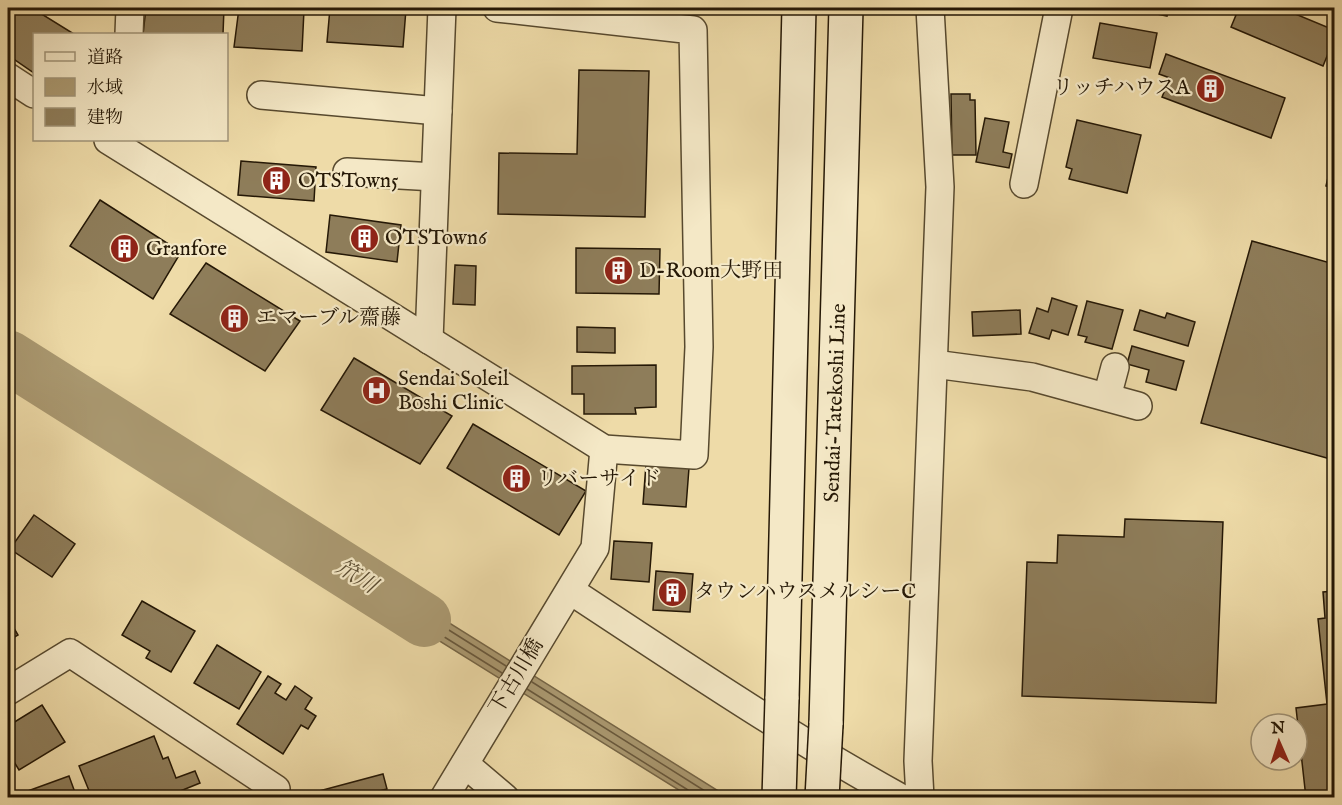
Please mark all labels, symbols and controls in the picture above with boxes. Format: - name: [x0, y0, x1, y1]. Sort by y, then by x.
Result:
- legend: [33, 33, 228, 141]
- text: 道路: [87, 47, 123, 70]
- building icon: リッチハウスA: [1195, 72, 1227, 104]
- place label: リッチハウスA: [1053, 75, 1191, 102]
- text: 水域: [87, 77, 123, 100]
- text: 建物: [87, 107, 123, 130]
- building icon: OTSTown5: [261, 165, 293, 197]
- place label: OTSTown5: [298, 168, 399, 195]
- building icon: OTSTown6: [348, 222, 380, 254]
- place label: OTSTown6: [385, 225, 488, 252]
- building icon: Granfore: [109, 233, 141, 265]
- place label: Granfore: [146, 236, 227, 263]
- building icon: D-Room大野田: [602, 255, 634, 287]
- place label: D-Room大野田: [639, 258, 783, 285]
- building icon: エマーブル齋藤: [219, 302, 251, 334]
- street label: Sendai-Tatekoshi Line: [819, 303, 853, 503]
- place label: エマーブル齋藤: [256, 305, 401, 332]
- place label: Sendai Soleil Boshi Clinic: [398, 366, 509, 417]
- hospital icon: Sendai Soleil Boshi Clinic: [361, 375, 393, 407]
- building icon: リバーサイド: [500, 463, 532, 495]
- place label: リバーサイド: [537, 466, 661, 493]
- water label: 笊川: [330, 553, 384, 602]
- building icon: タウンハウスメルシーC: [657, 576, 689, 608]
- place label: タウンハウスメルシーC: [694, 579, 916, 606]
- street label: 下古川橋: [484, 634, 550, 720]
- north arrow: [1249, 712, 1309, 772]
- text: N: [1270, 719, 1286, 739]

